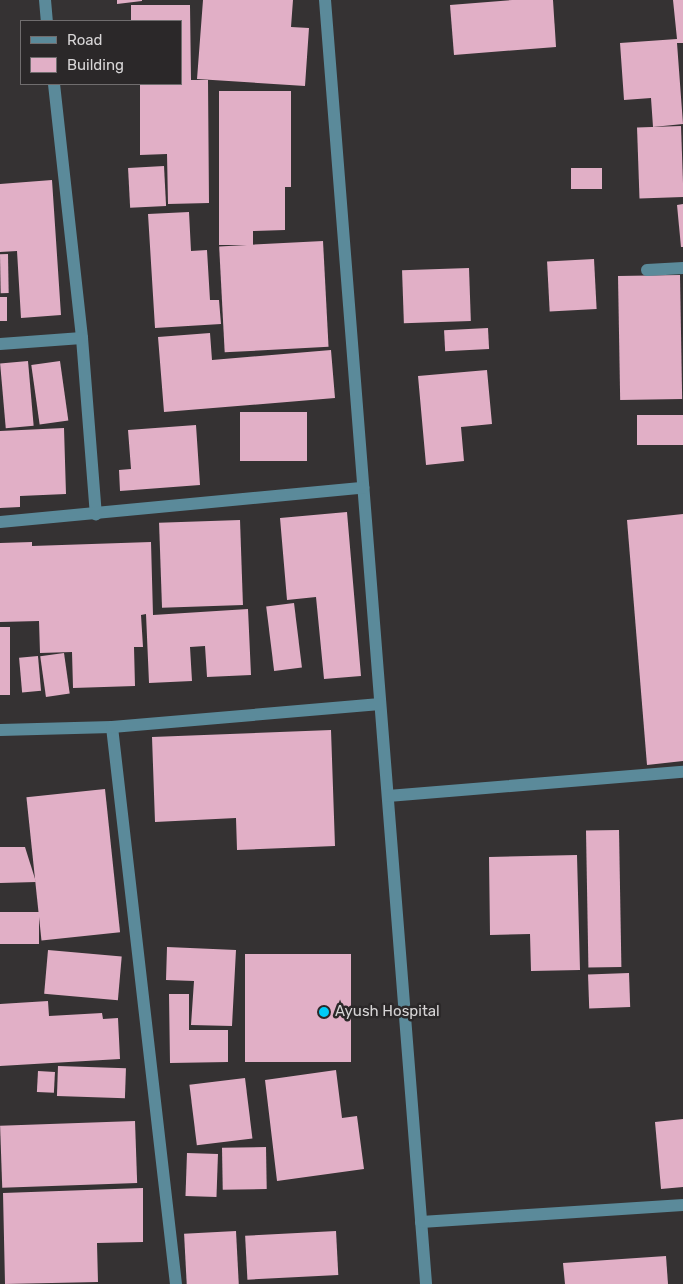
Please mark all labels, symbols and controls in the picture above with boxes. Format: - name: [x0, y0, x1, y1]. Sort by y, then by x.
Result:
- legend: [20, 20, 182, 85]
- text: Road: [67, 31, 103, 49]
- text: Building: [67, 56, 124, 74]
- place label: Ayush Hospital: [335, 1003, 440, 1021]
- marker: Ayush Hospital: [317, 1005, 331, 1019]

